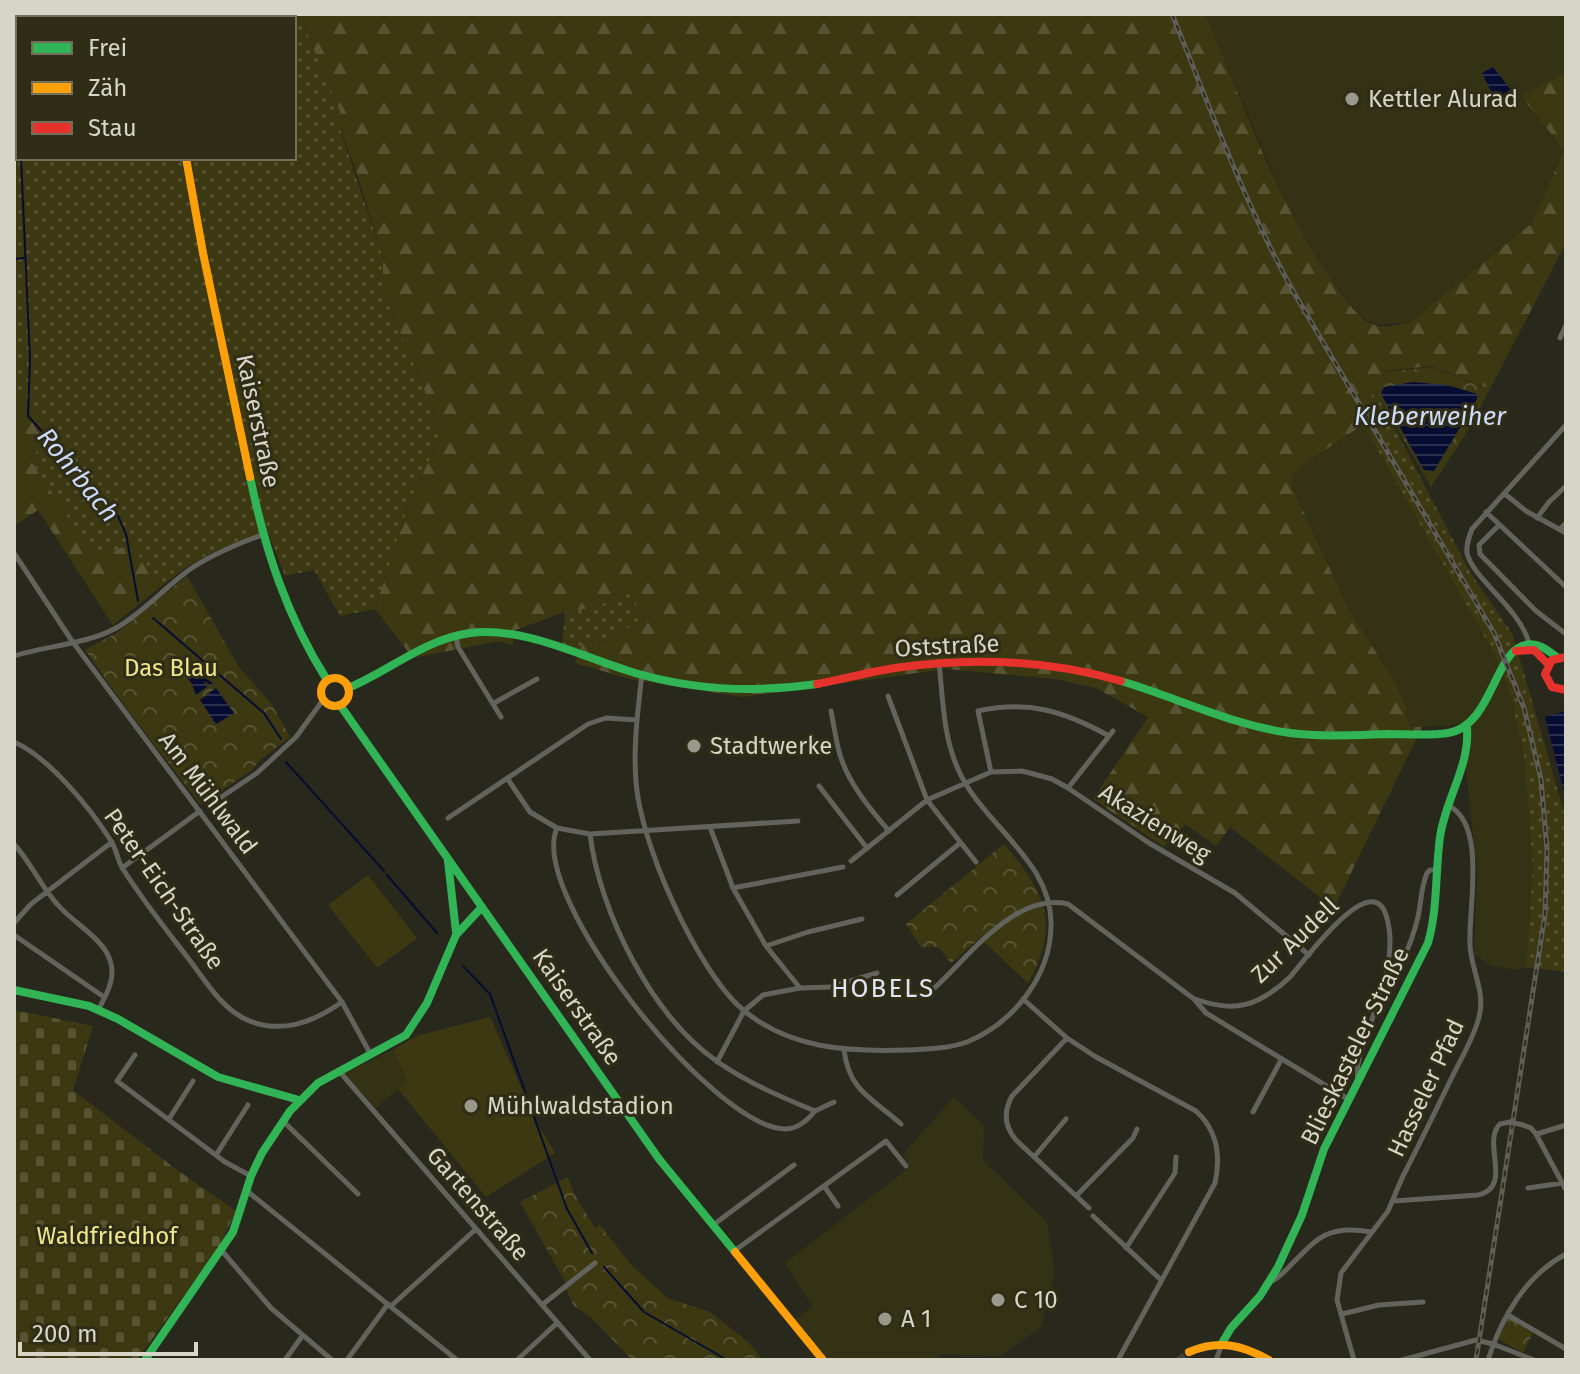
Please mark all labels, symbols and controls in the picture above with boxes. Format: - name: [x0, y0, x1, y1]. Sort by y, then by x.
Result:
- legend: [16, 16, 296, 160]
- text: Frei: [88, 34, 127, 62]
- text: Zäh: [88, 74, 127, 102]
- place label: Kettler Alurad: [1368, 85, 1518, 113]
- marker: Kettler Alurad: [1343, 90, 1361, 108]
- text: Stau: [88, 114, 137, 142]
- street label: Kaiserstraße: [230, 352, 286, 490]
- water label: Kleberweiher: [1354, 401, 1507, 432]
- water label: Rohrbach: [31, 422, 125, 528]
- street label: Oststraße: [894, 629, 1000, 663]
- park label: Das Blau: [124, 654, 218, 682]
- street label: Am Mühlwald: [153, 727, 263, 859]
- place label: Stadtwerke: [710, 732, 832, 760]
- marker: Stadtwerke: [685, 737, 703, 755]
- street label: Akazienweg: [1094, 778, 1216, 869]
- street label: Peter-Eich-Straße: [98, 803, 230, 975]
- street label: Zur Audell: [1245, 891, 1345, 989]
- street label: Kaiserstraße: [527, 943, 627, 1071]
- street label: Blieskasteler Straße: [1295, 943, 1415, 1149]
- district label: HOBELS: [831, 973, 935, 1004]
- street label: Hasseler Pfad: [1382, 1015, 1470, 1161]
- place label: Mühlwaldstadion: [487, 1092, 674, 1120]
- marker: Mühlwaldstadion: [462, 1097, 480, 1115]
- street label: Gartenstraße: [421, 1141, 535, 1267]
- park label: Waldfriedhof: [37, 1222, 179, 1250]
- place label: C 10: [1014, 1286, 1058, 1314]
- marker: C 10: [989, 1291, 1007, 1309]
- place label: A 1: [901, 1305, 932, 1333]
- scale bar: [20, 1306, 196, 1356]
- marker: A 1: [876, 1310, 894, 1328]
- text: 200 m: [32, 1320, 98, 1348]

